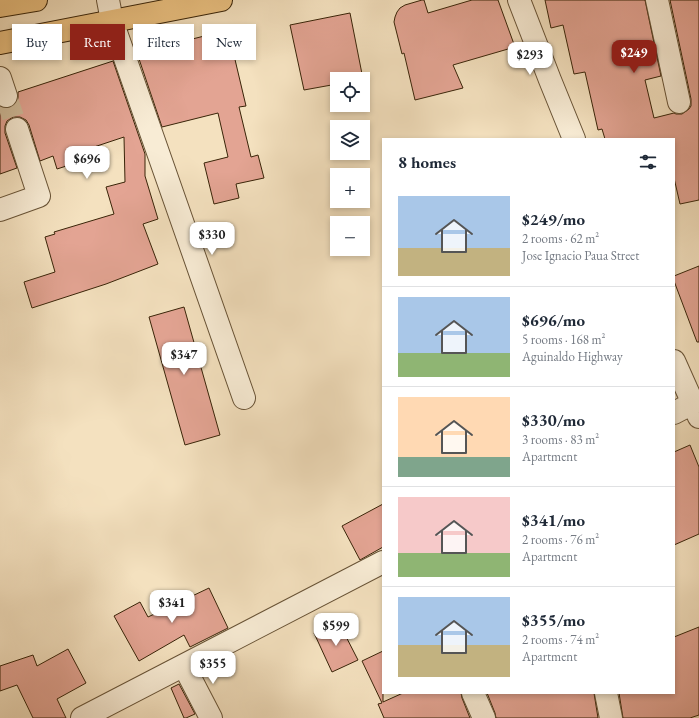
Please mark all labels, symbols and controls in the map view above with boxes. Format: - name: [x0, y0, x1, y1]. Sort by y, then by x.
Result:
- chip: Buy: [12, 24, 62, 60]
- chip: Rent: [70, 24, 125, 60]
- chip: Filters: [133, 24, 194, 60]
- chip: New: [202, 24, 256, 60]
- pin: $249: [610, 40, 658, 74]
- pin: $293: [506, 42, 554, 76]
- text: $249: [621, 44, 647, 61]
- text: $293: [517, 46, 543, 63]
- map controls: [330, 72, 370, 256]
- button: locate: [330, 72, 370, 112]
- button: layers: [330, 120, 370, 160]
- pin: $696: [63, 146, 111, 180]
- text: $696: [74, 150, 100, 167]
- text: 8 homes: [398, 151, 456, 173]
- icon: filters: [637, 151, 659, 173]
- button: +: [330, 168, 370, 208]
- text: $249/mo: [522, 208, 585, 230]
- icon: home: [430, 212, 478, 260]
- button: −: [330, 216, 370, 256]
- pin: $330: [188, 222, 236, 256]
- text: $330: [199, 226, 225, 243]
- text: 2 rooms · 62 m²: [522, 230, 599, 247]
- text: Jose Ignacio Paua Street: [522, 247, 639, 264]
- text: $696/mo: [522, 309, 585, 331]
- icon: home: [430, 313, 478, 361]
- text: 5 rooms · 168 m²: [522, 331, 606, 348]
- pin: $347: [160, 342, 208, 376]
- text: $347: [171, 346, 197, 363]
- text: Aguinaldo Highway: [522, 348, 623, 365]
- text: $330/mo: [522, 409, 585, 431]
- icon: home: [430, 413, 478, 461]
- text: 3 rooms · 83 m²: [522, 431, 599, 448]
- text: Apartment: [522, 448, 577, 465]
- text: $341/mo: [522, 509, 585, 531]
- icon: home: [430, 513, 478, 561]
- text: 2 rooms · 76 m²: [522, 531, 599, 548]
- text: Apartment: [522, 548, 577, 565]
- pin: $341: [148, 590, 196, 624]
- text: $341: [159, 594, 185, 611]
- text: $355/mo: [522, 609, 585, 631]
- pin: $599: [312, 613, 360, 647]
- icon: home: [430, 613, 478, 661]
- text: $599: [323, 617, 349, 634]
- text: 2 rooms · 74 m²: [522, 631, 599, 648]
- text: Apartment: [522, 648, 577, 665]
- pin: $355: [189, 651, 237, 685]
- text: $355: [200, 655, 226, 672]

